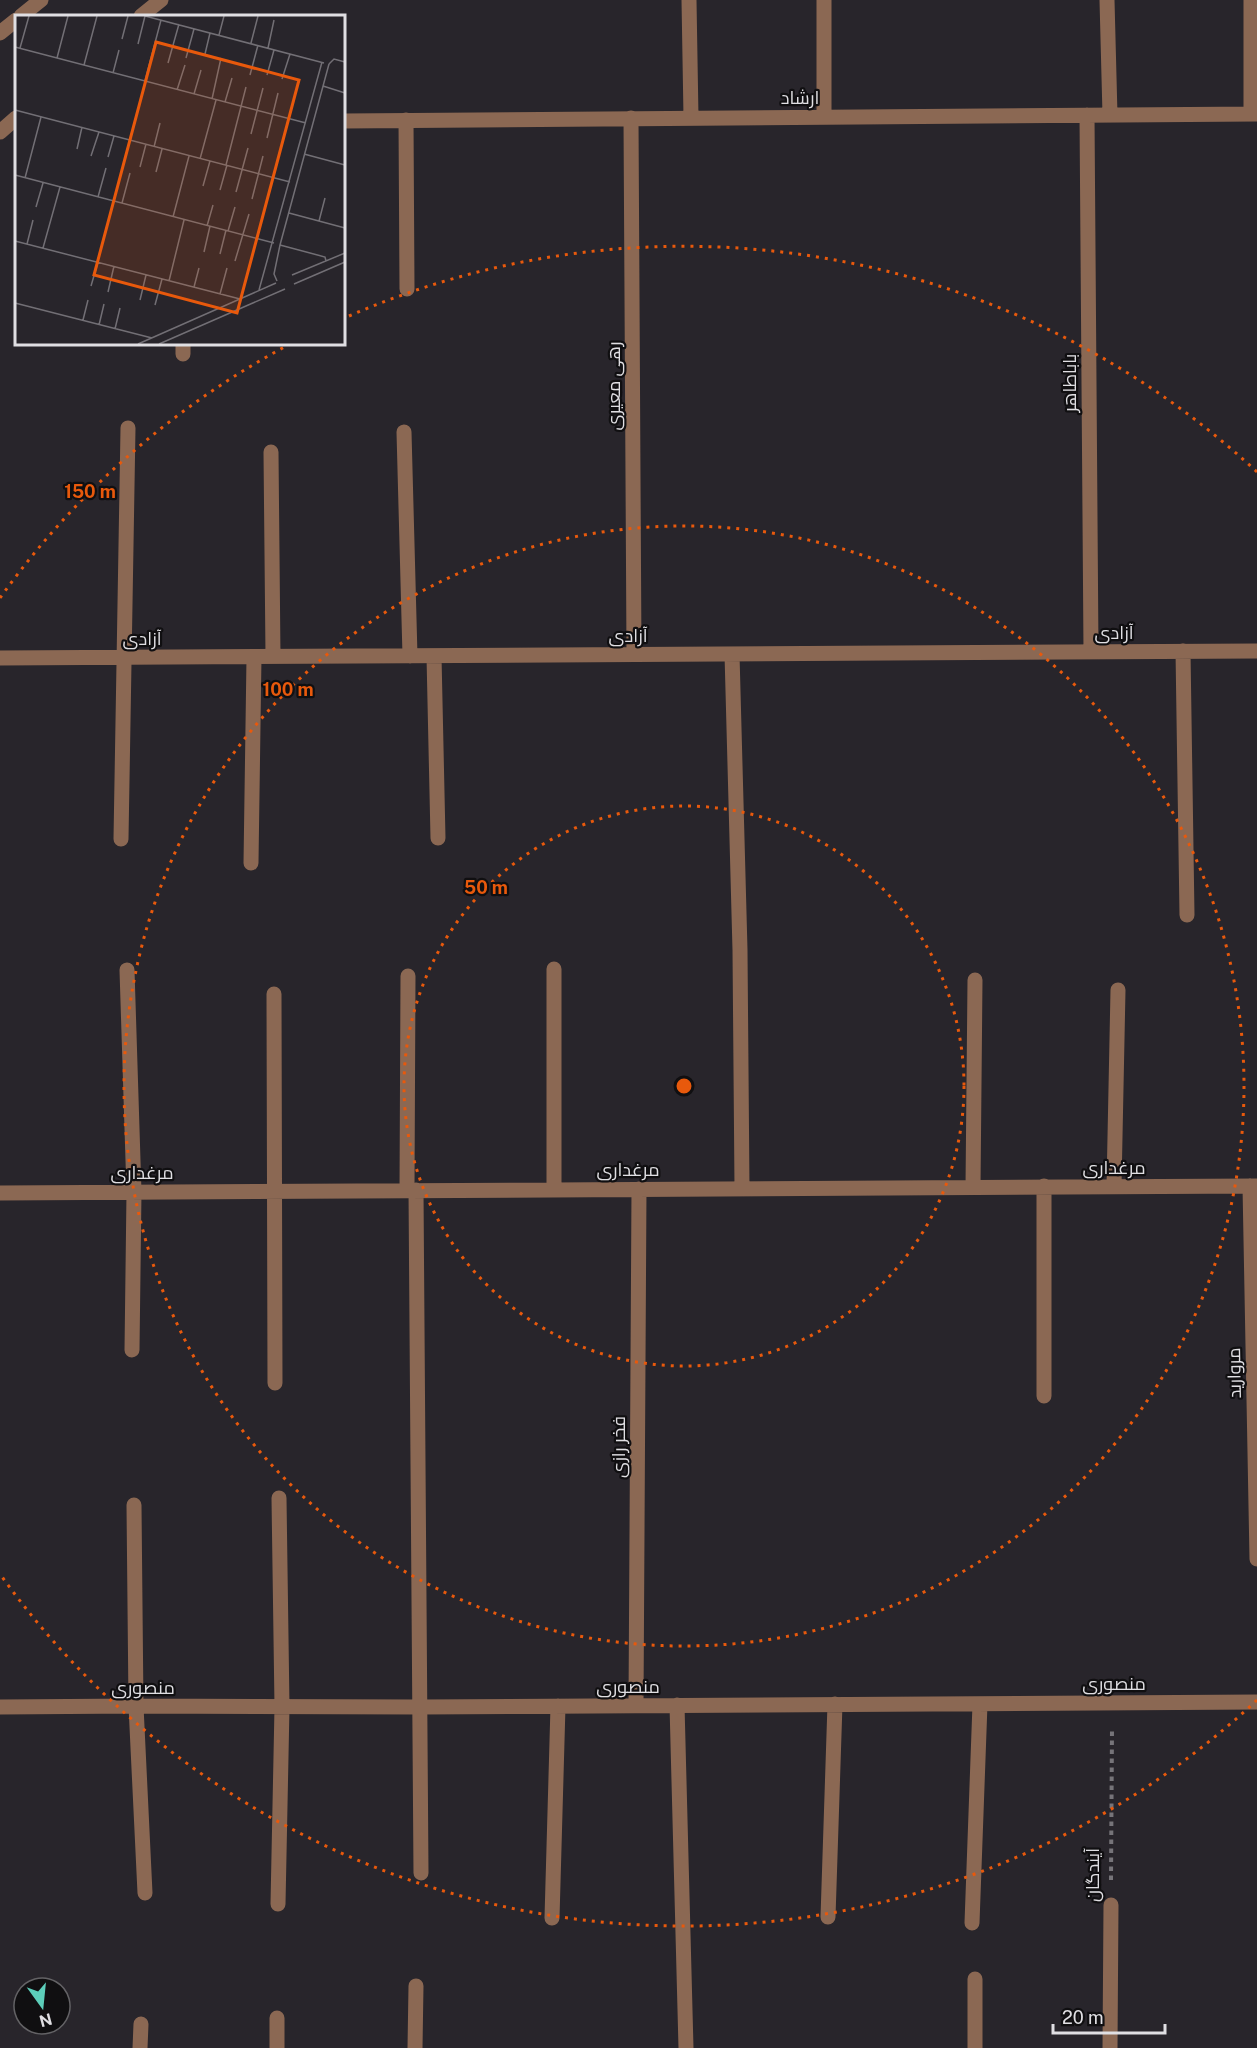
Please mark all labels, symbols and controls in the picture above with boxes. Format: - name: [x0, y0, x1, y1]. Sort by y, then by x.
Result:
- inset map: [15, 15, 345, 345]
- street label: ارشاد: [781, 87, 819, 109]
- street label: رهی معیری: [603, 341, 625, 431]
- street label: باباطاهر: [1059, 354, 1081, 413]
- text: 150 m: [64, 481, 116, 502]
- street label: آزادی: [1094, 622, 1134, 644]
- street label: آزادی: [608, 625, 648, 647]
- street label: آزادی: [122, 628, 162, 650]
- text: 100 m: [262, 679, 314, 700]
- text: 50 m: [464, 877, 508, 898]
- centre of rings: [674, 1076, 694, 1096]
- street label: مرغداری: [1083, 1157, 1145, 1179]
- street label: مرغداری: [597, 1159, 659, 1181]
- street label: مرغداری: [111, 1162, 173, 1184]
- street label: مروارید: [1223, 1347, 1246, 1399]
- street label: فخر رازی: [608, 1416, 630, 1478]
- street label: منصوری: [1082, 1673, 1146, 1695]
- street label: منصوری: [596, 1676, 660, 1698]
- street label: منصوری: [111, 1677, 175, 1699]
- street label: آیندگان: [1082, 1848, 1104, 1902]
- north arrow: [12, 1976, 72, 2036]
- scale bar: [1053, 1997, 1166, 2035]
- text: 20 m: [1062, 2007, 1104, 2028]
- text: N: [37, 2009, 54, 2031]

